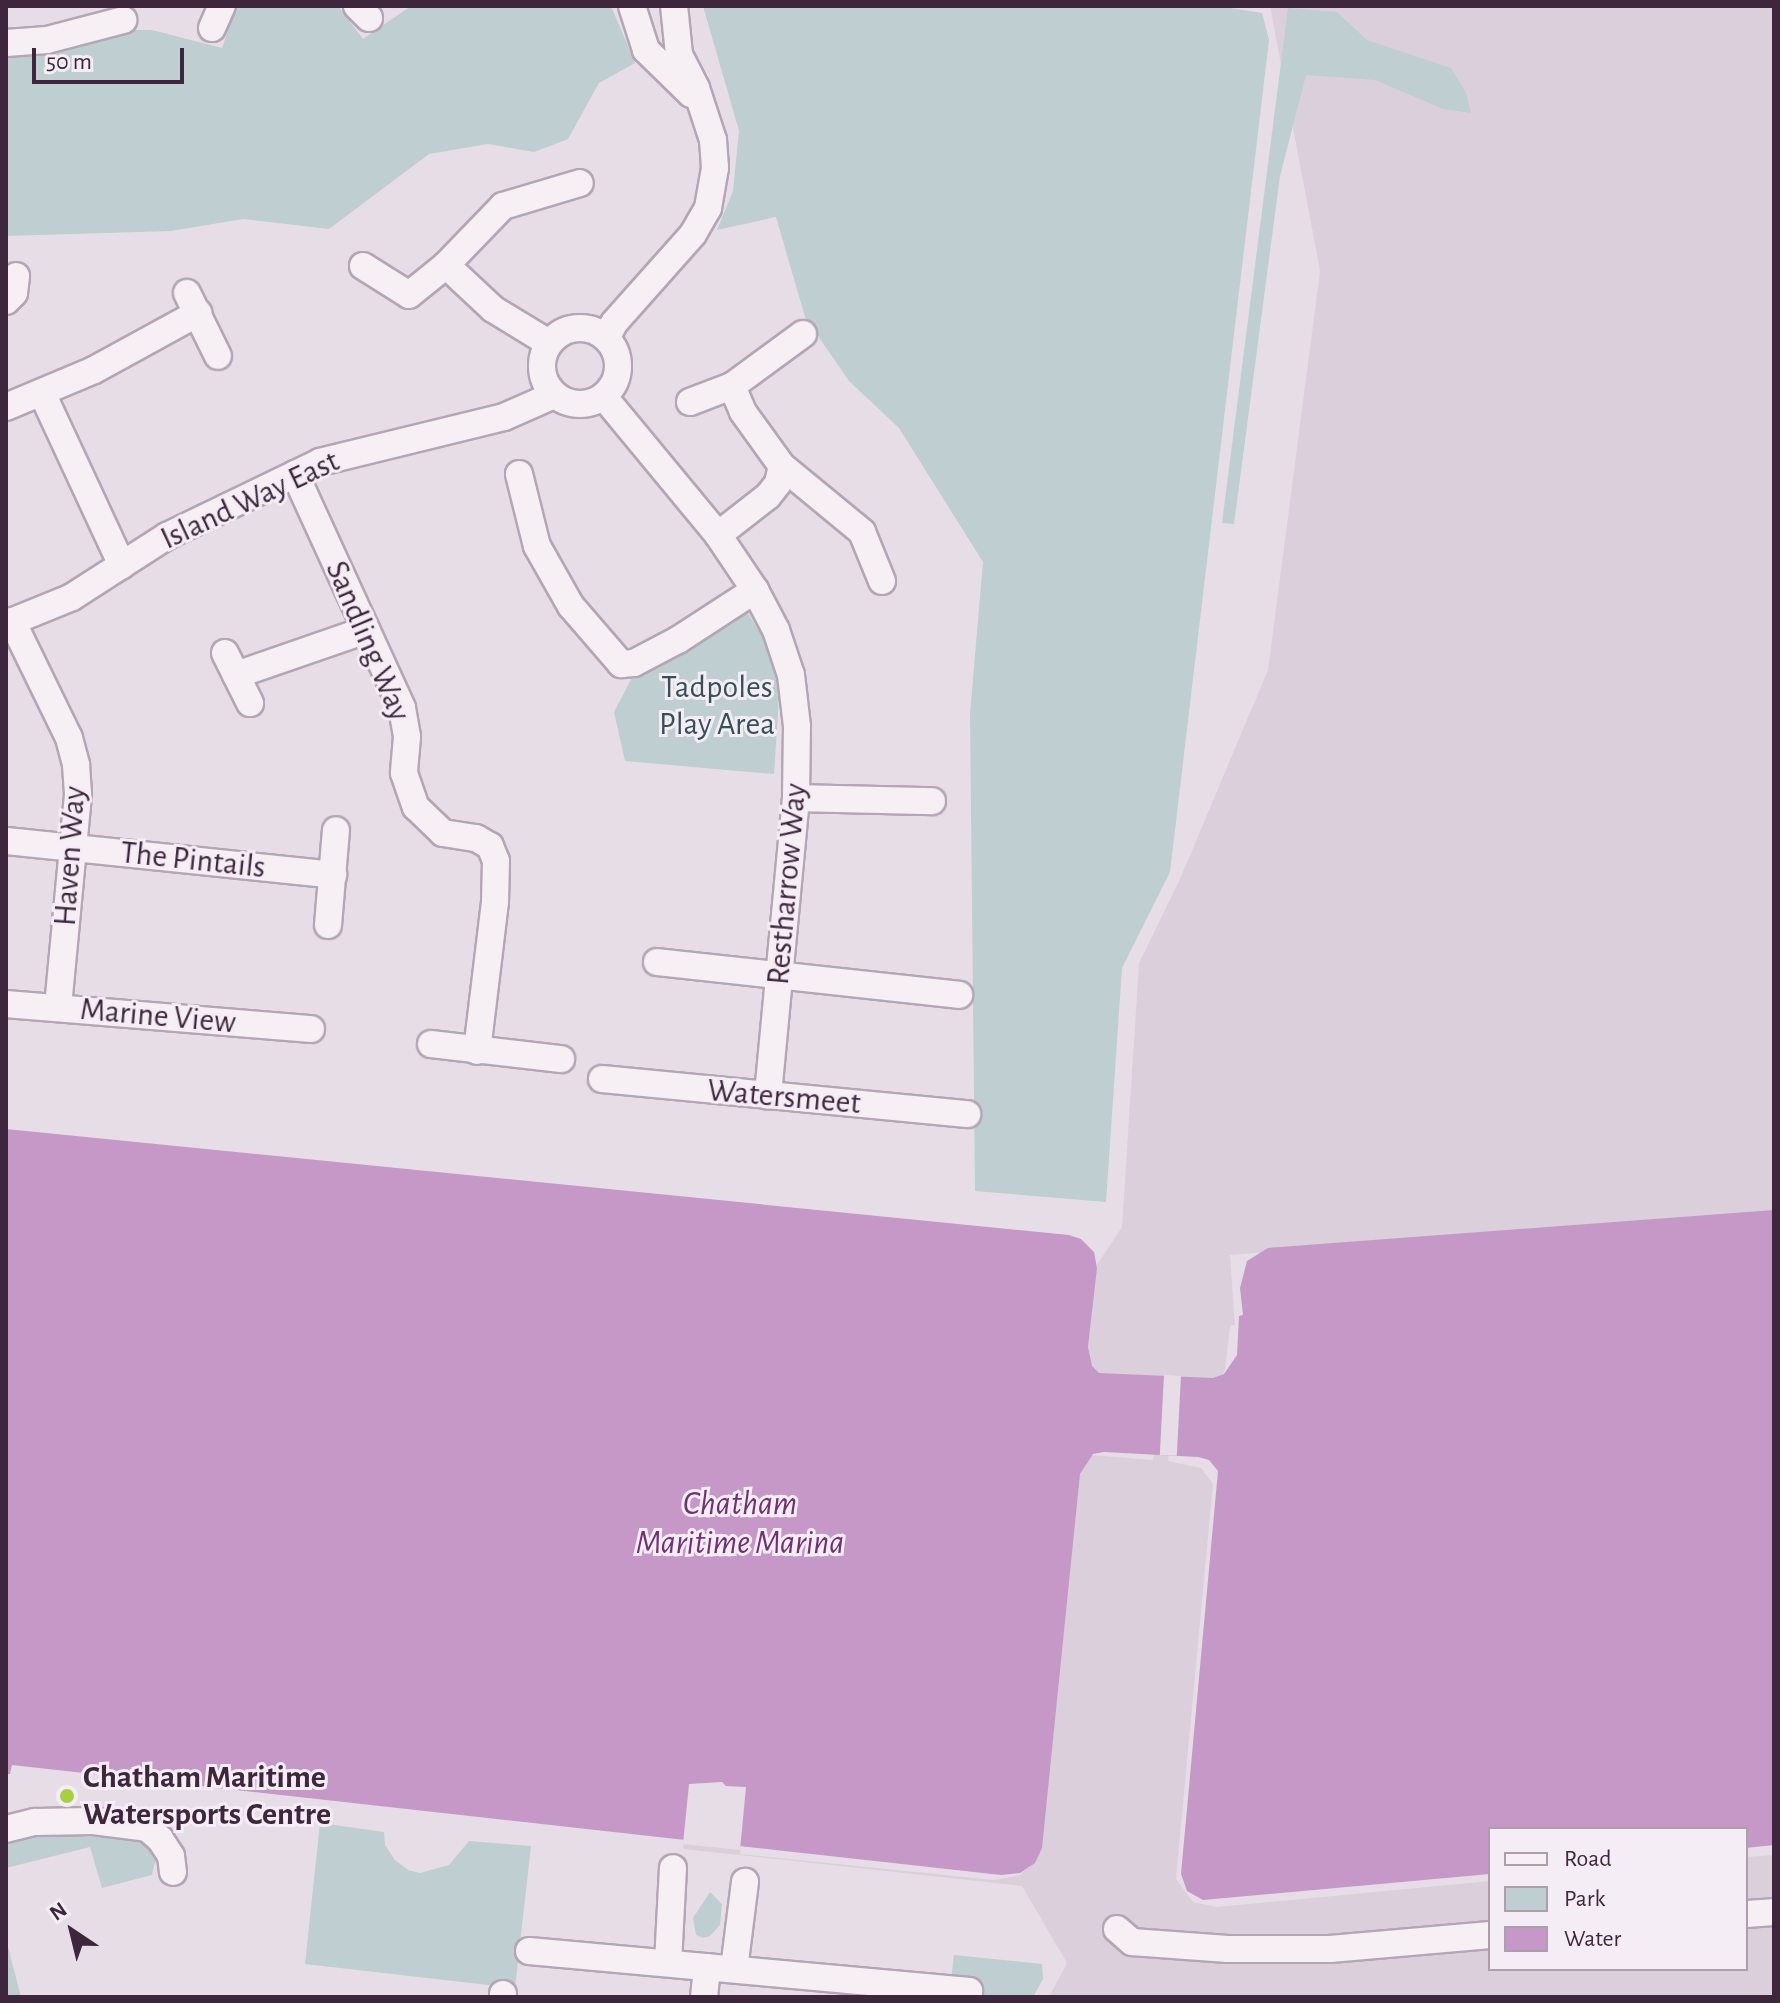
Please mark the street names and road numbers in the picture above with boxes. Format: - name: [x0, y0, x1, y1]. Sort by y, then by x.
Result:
- street label: Island Way East: [155, 442, 345, 558]
- street label: Sandling Way: [317, 555, 419, 727]
- street label: Restharrow Way: [759, 782, 815, 986]
- street label: Haven Way: [46, 785, 94, 927]
- street label: The Pintails: [119, 833, 267, 887]
- street label: Marine View: [79, 990, 237, 1042]
- street label: Watersmeet: [706, 1071, 862, 1123]

